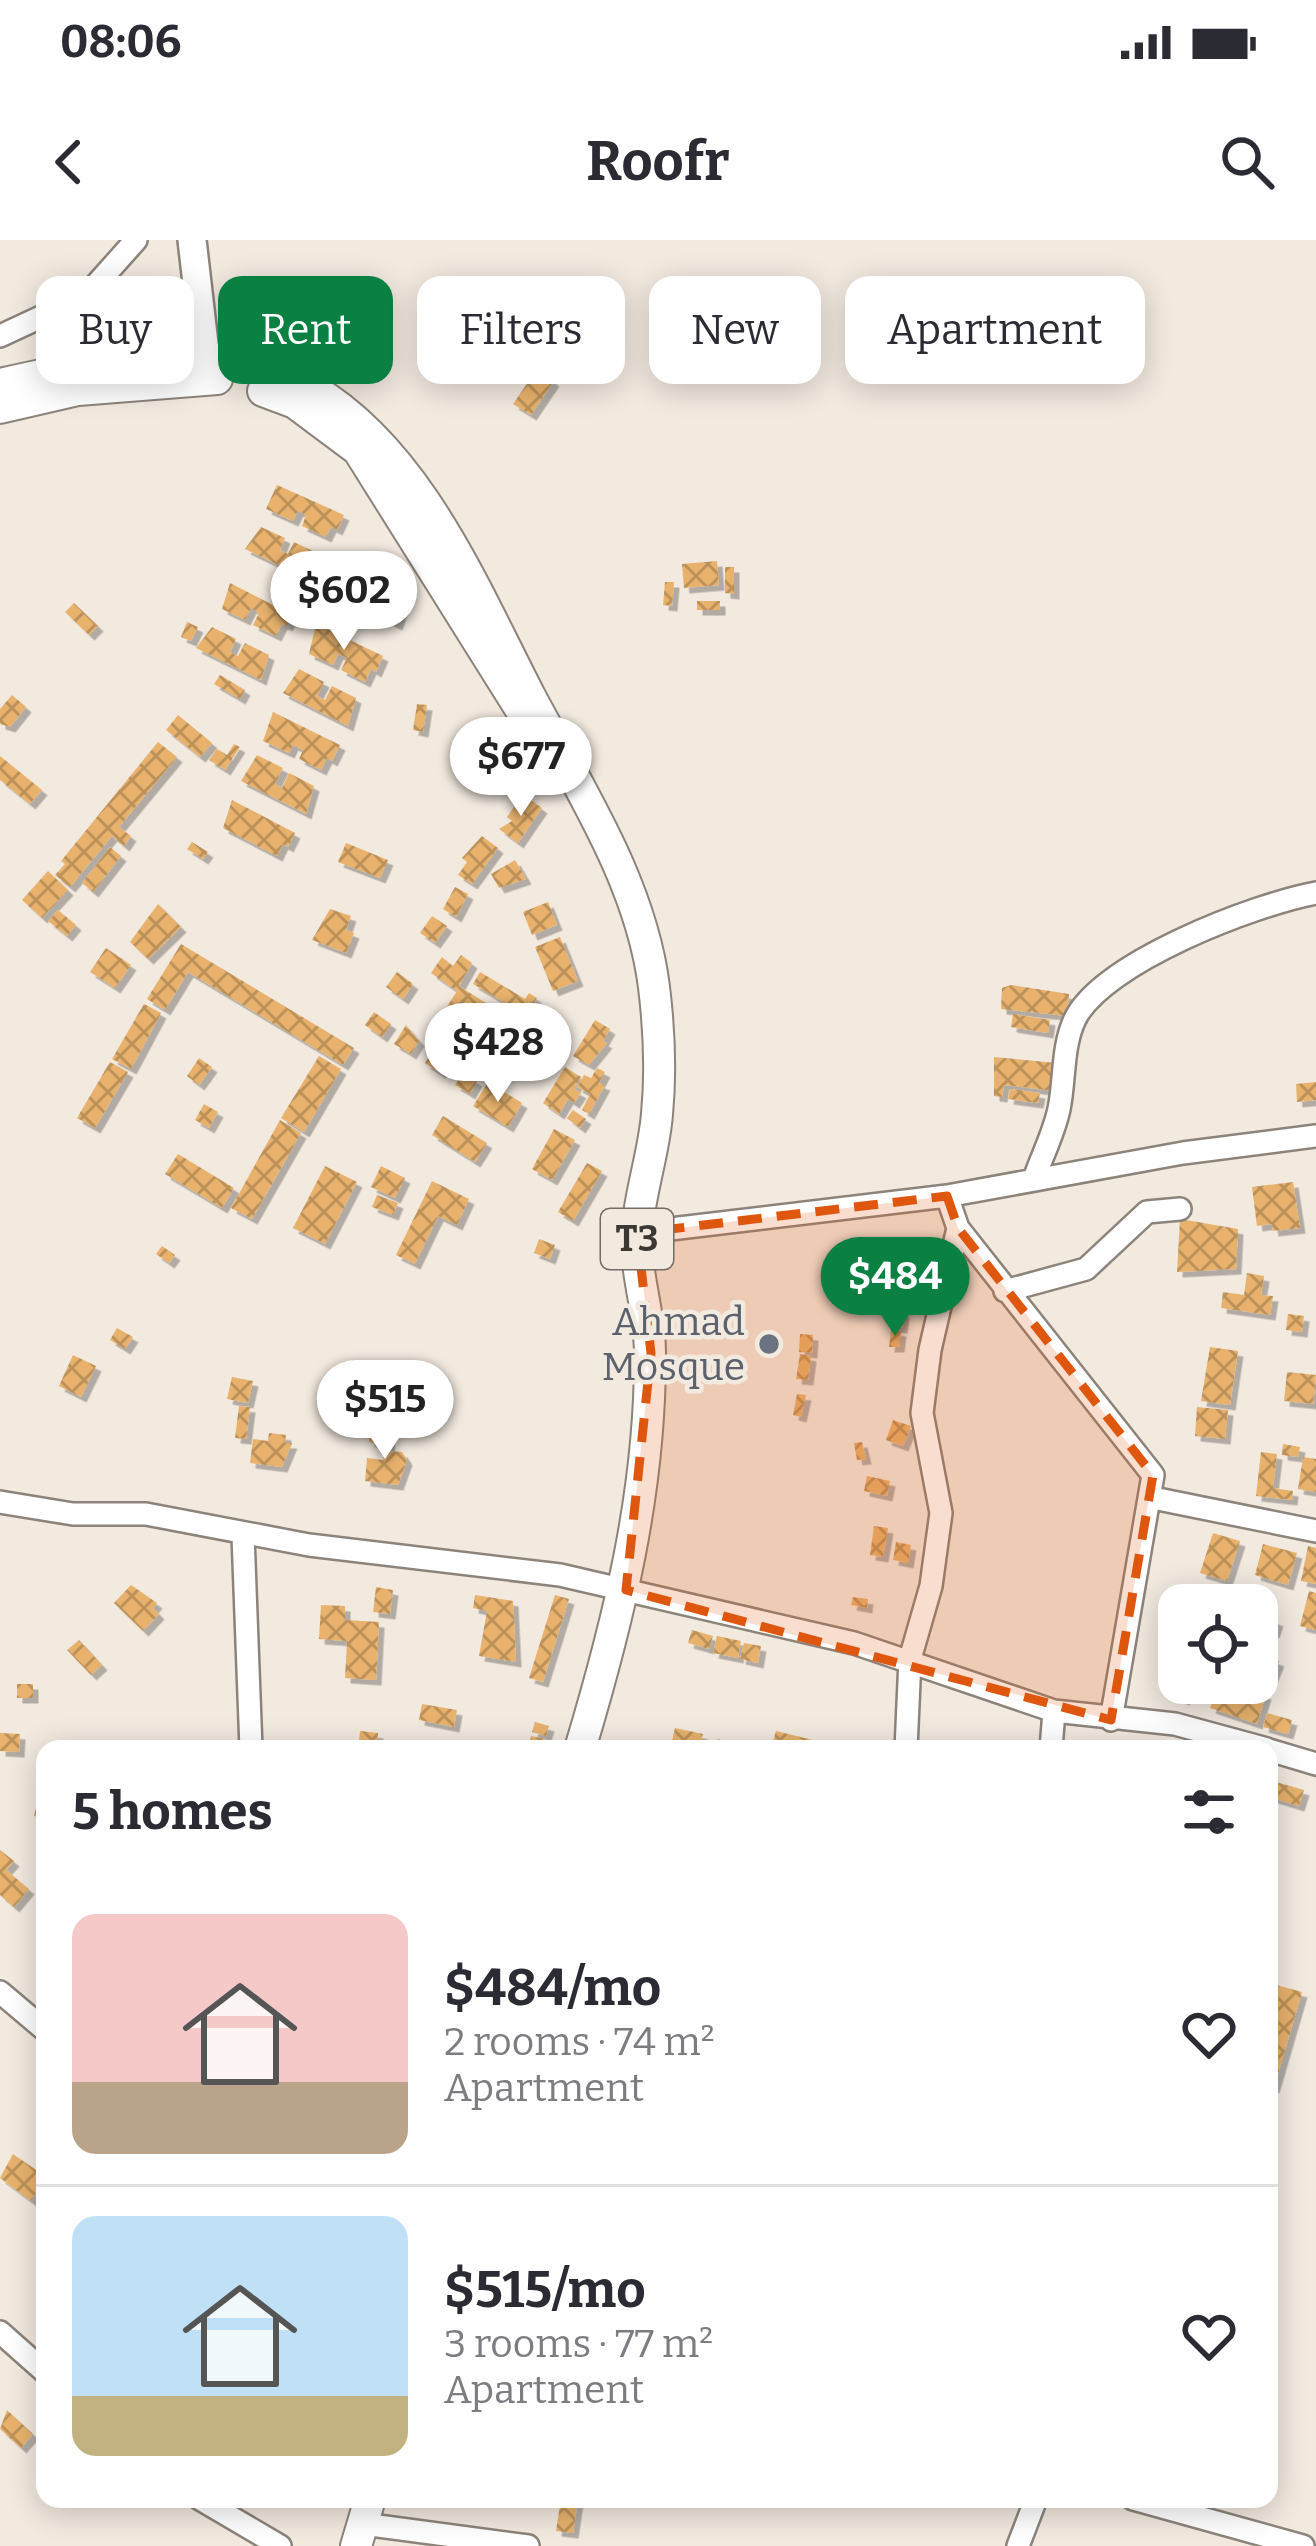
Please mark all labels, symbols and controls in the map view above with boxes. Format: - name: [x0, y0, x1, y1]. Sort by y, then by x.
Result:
- text: 08:06: [60, 15, 181, 69]
- icon: back: [36, 129, 102, 195]
- icon: search: [1214, 129, 1280, 195]
- text: Roofr: [586, 130, 730, 194]
- chip: Buy: [36, 276, 194, 384]
- chip: Rent: [218, 276, 393, 384]
- chip: Filters: [417, 276, 625, 384]
- chip: New: [649, 276, 821, 384]
- chip: Apartment: [845, 276, 1145, 384]
- pin: $602: [273, 551, 415, 653]
- text: $602: [297, 567, 391, 613]
- pin: $677: [450, 717, 592, 819]
- text: $677: [477, 733, 565, 779]
- pin: $428: [427, 1003, 569, 1105]
- text: $428: [452, 1019, 544, 1065]
- road number: T3: [601, 1209, 673, 1269]
- pin: $484: [824, 1237, 966, 1339]
- text: $484: [848, 1253, 942, 1299]
- place label: Ahmad Mosque: [602, 1299, 745, 1390]
- marker: Ahmad Mosque: [756, 1331, 782, 1357]
- pin: $515: [314, 1360, 456, 1462]
- text: $515: [344, 1376, 426, 1422]
- map controls: [1158, 1584, 1278, 1704]
- button: locate: [1158, 1584, 1278, 1704]
- icon: filters: [1176, 1779, 1242, 1845]
- text: 5 homes: [72, 1781, 273, 1843]
- text: $484/mo: [444, 1957, 661, 2019]
- icon: home: [168, 1962, 312, 2106]
- icon: heart: [1176, 2001, 1242, 2067]
- text: 2 rooms · 74 m²: [444, 2019, 715, 2065]
- text: Apartment: [444, 2065, 644, 2111]
- text: $515/mo: [444, 2259, 646, 2321]
- icon: home: [168, 2264, 312, 2408]
- icon: heart: [1176, 2303, 1242, 2369]
- text: 3 rooms · 77 m²: [444, 2321, 713, 2367]
- text: Apartment: [444, 2367, 644, 2413]

